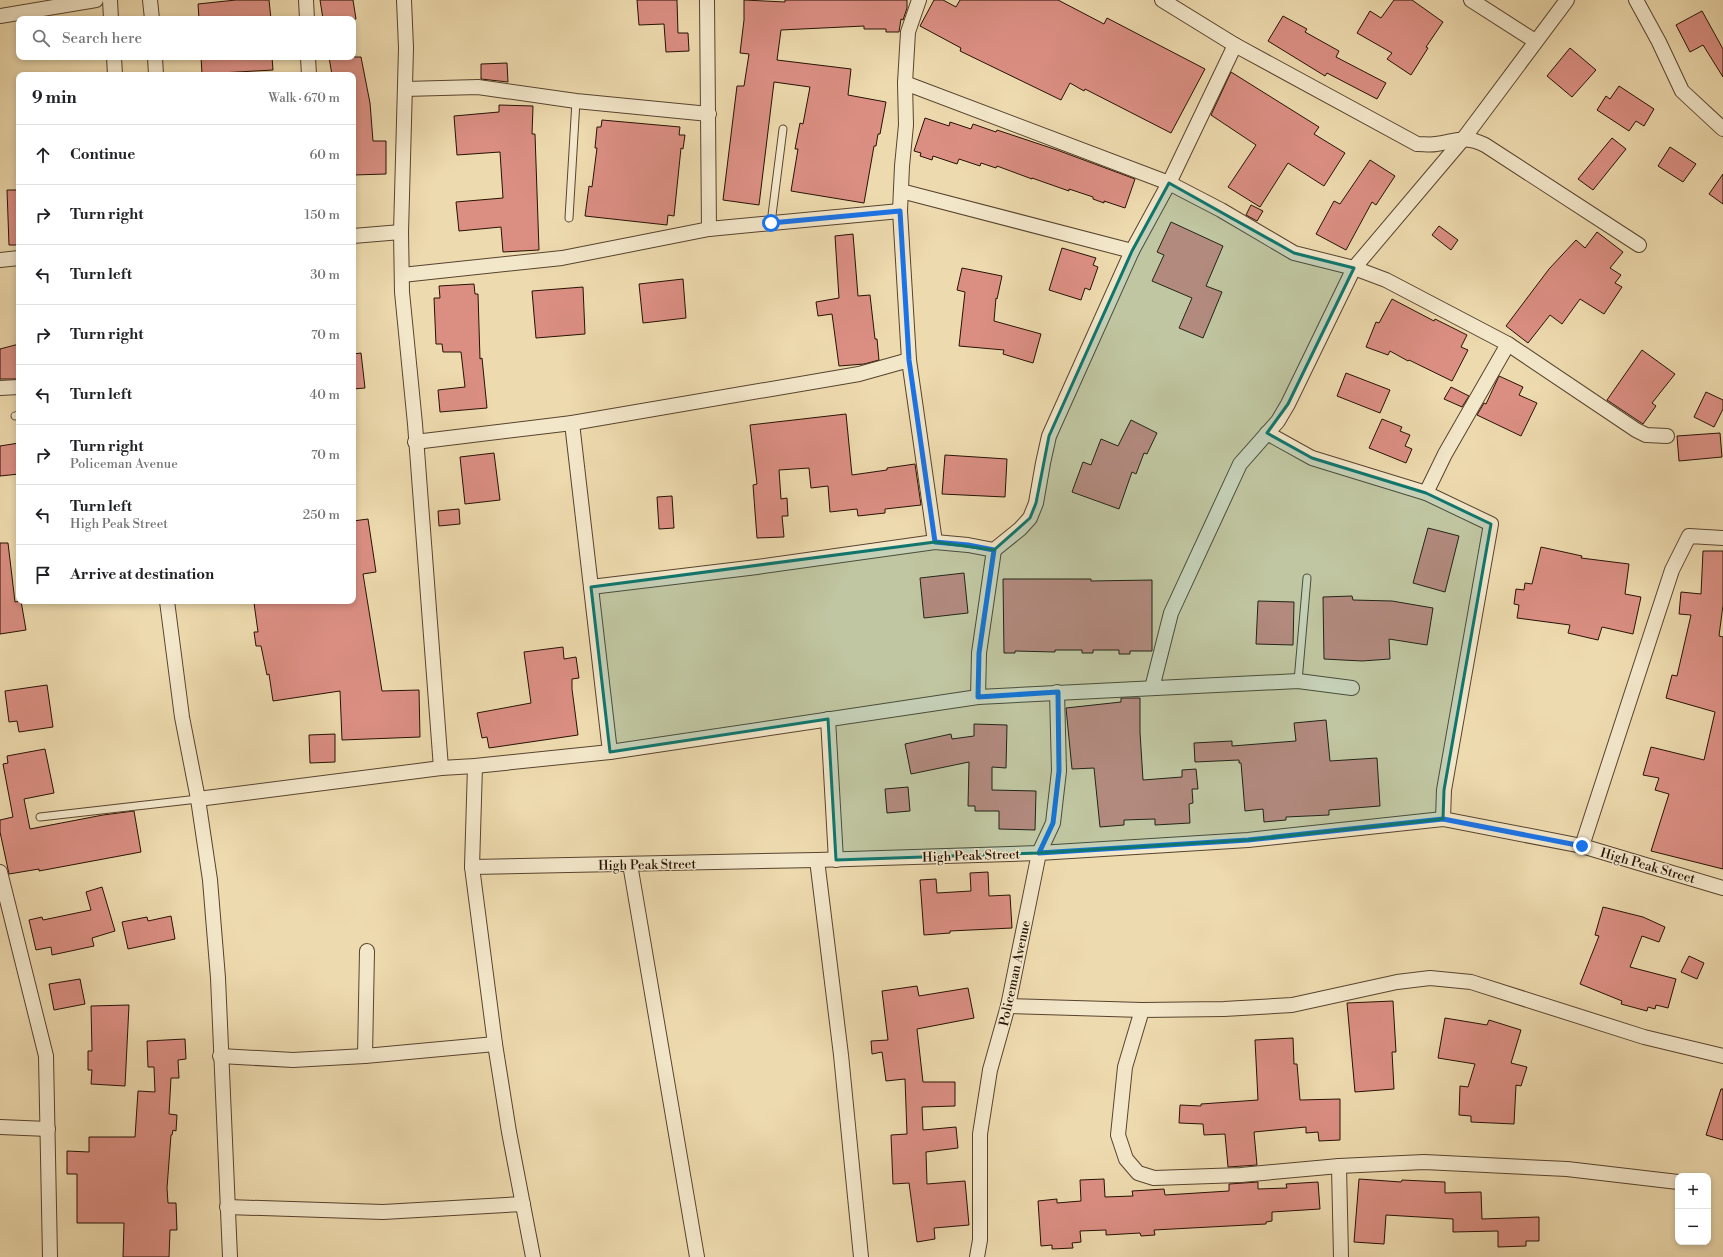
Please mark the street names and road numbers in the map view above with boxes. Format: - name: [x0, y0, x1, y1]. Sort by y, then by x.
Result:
- street label: High Peak Street: [1598, 845, 1697, 887]
- street label: High Peak Street: [922, 846, 1021, 866]
- street label: High Peak Street: [598, 856, 696, 874]
- street label: Policeman Avenue: [996, 918, 1034, 1028]

